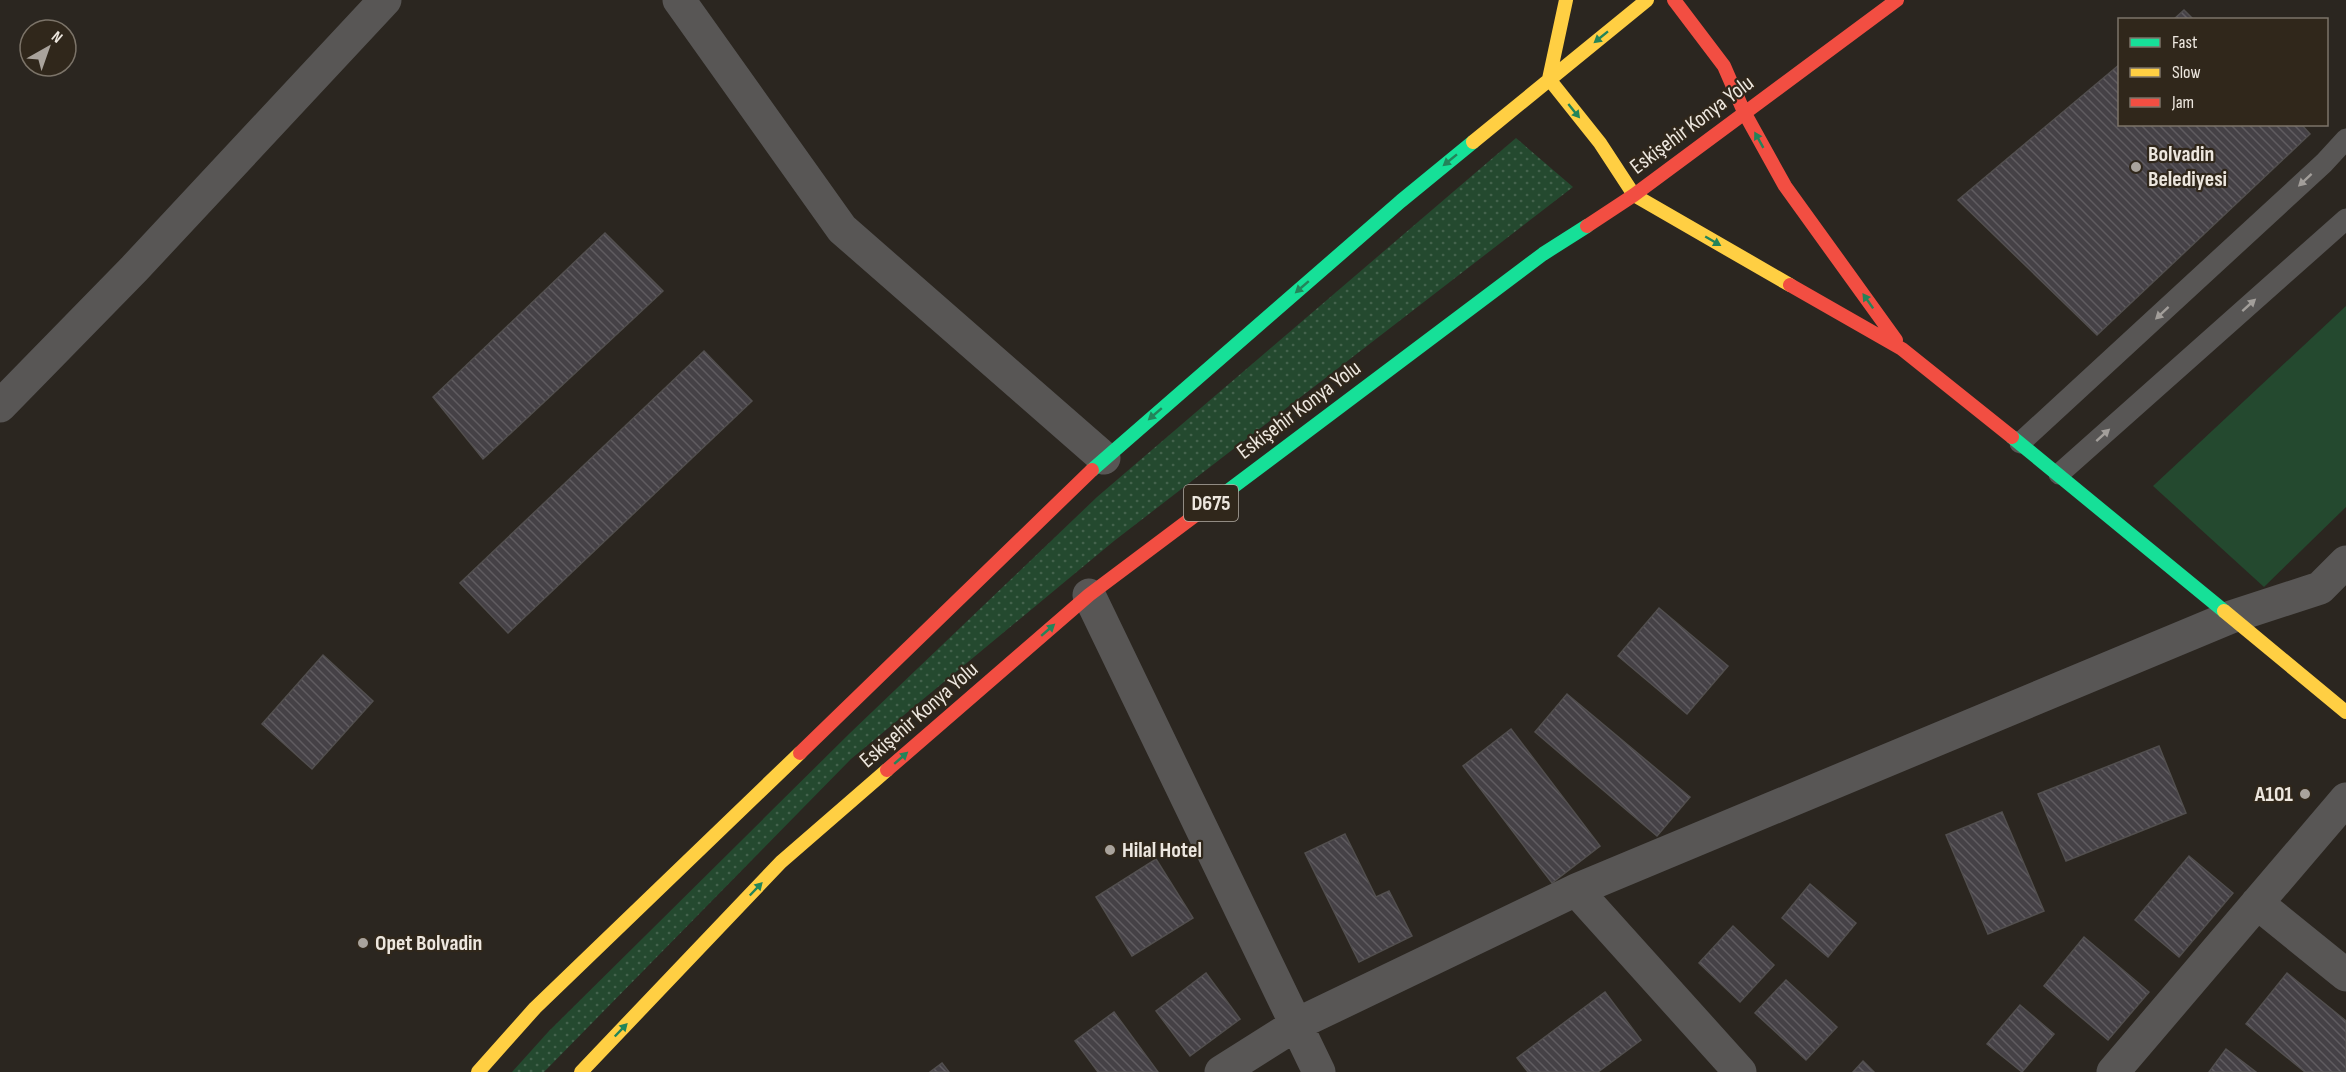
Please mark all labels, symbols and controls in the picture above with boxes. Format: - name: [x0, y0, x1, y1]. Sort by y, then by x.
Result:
- north arrow: [18, 18, 78, 78]
- legend: [2118, 18, 2328, 126]
- text: N: [47, 28, 66, 48]
- one-way arrow: [1594, 30, 1609, 42]
- text: Fast: [2172, 32, 2198, 53]
- text: Slow: [2172, 62, 2201, 83]
- street label: Eskişehir Konya Yolu: [1625, 70, 1759, 180]
- text: Jam: [2171, 92, 2194, 113]
- one-way arrow: [1567, 103, 1580, 118]
- one-way arrow: [1754, 131, 1764, 148]
- place label: Bolvadin Belediyesi: [2148, 141, 2227, 193]
- one-way arrow: [1443, 154, 1458, 166]
- marker: Bolvadin Belediyesi: [2129, 160, 2143, 174]
- one-way arrow: [2298, 173, 2313, 186]
- one-way arrow: [1705, 235, 1721, 246]
- one-way arrow: [1295, 280, 1310, 293]
- one-way arrow: [1862, 294, 1874, 310]
- one-way arrow: [2241, 299, 2256, 312]
- one-way arrow: [2154, 306, 2169, 320]
- street label: Eskişehir Konya Yolu: [1232, 355, 1366, 465]
- one-way arrow: [1147, 408, 1163, 421]
- one-way arrow: [2095, 429, 2110, 442]
- road number: D675: [1184, 485, 1238, 521]
- one-way arrow: [1040, 624, 1055, 637]
- street label: Eskişehir Konya Yolu: [854, 656, 984, 774]
- one-way arrow: [893, 752, 908, 765]
- place label: A101: [2254, 781, 2293, 808]
- marker: A101: [2298, 787, 2312, 801]
- place label: Hilal Hotel: [1122, 837, 1202, 864]
- marker: Hilal Hotel: [1103, 843, 1117, 857]
- one-way arrow: [749, 881, 763, 896]
- place label: Opet Bolvadin: [375, 930, 482, 957]
- marker: Opet Bolvadin: [356, 936, 370, 950]
- one-way arrow: [614, 1022, 628, 1037]

